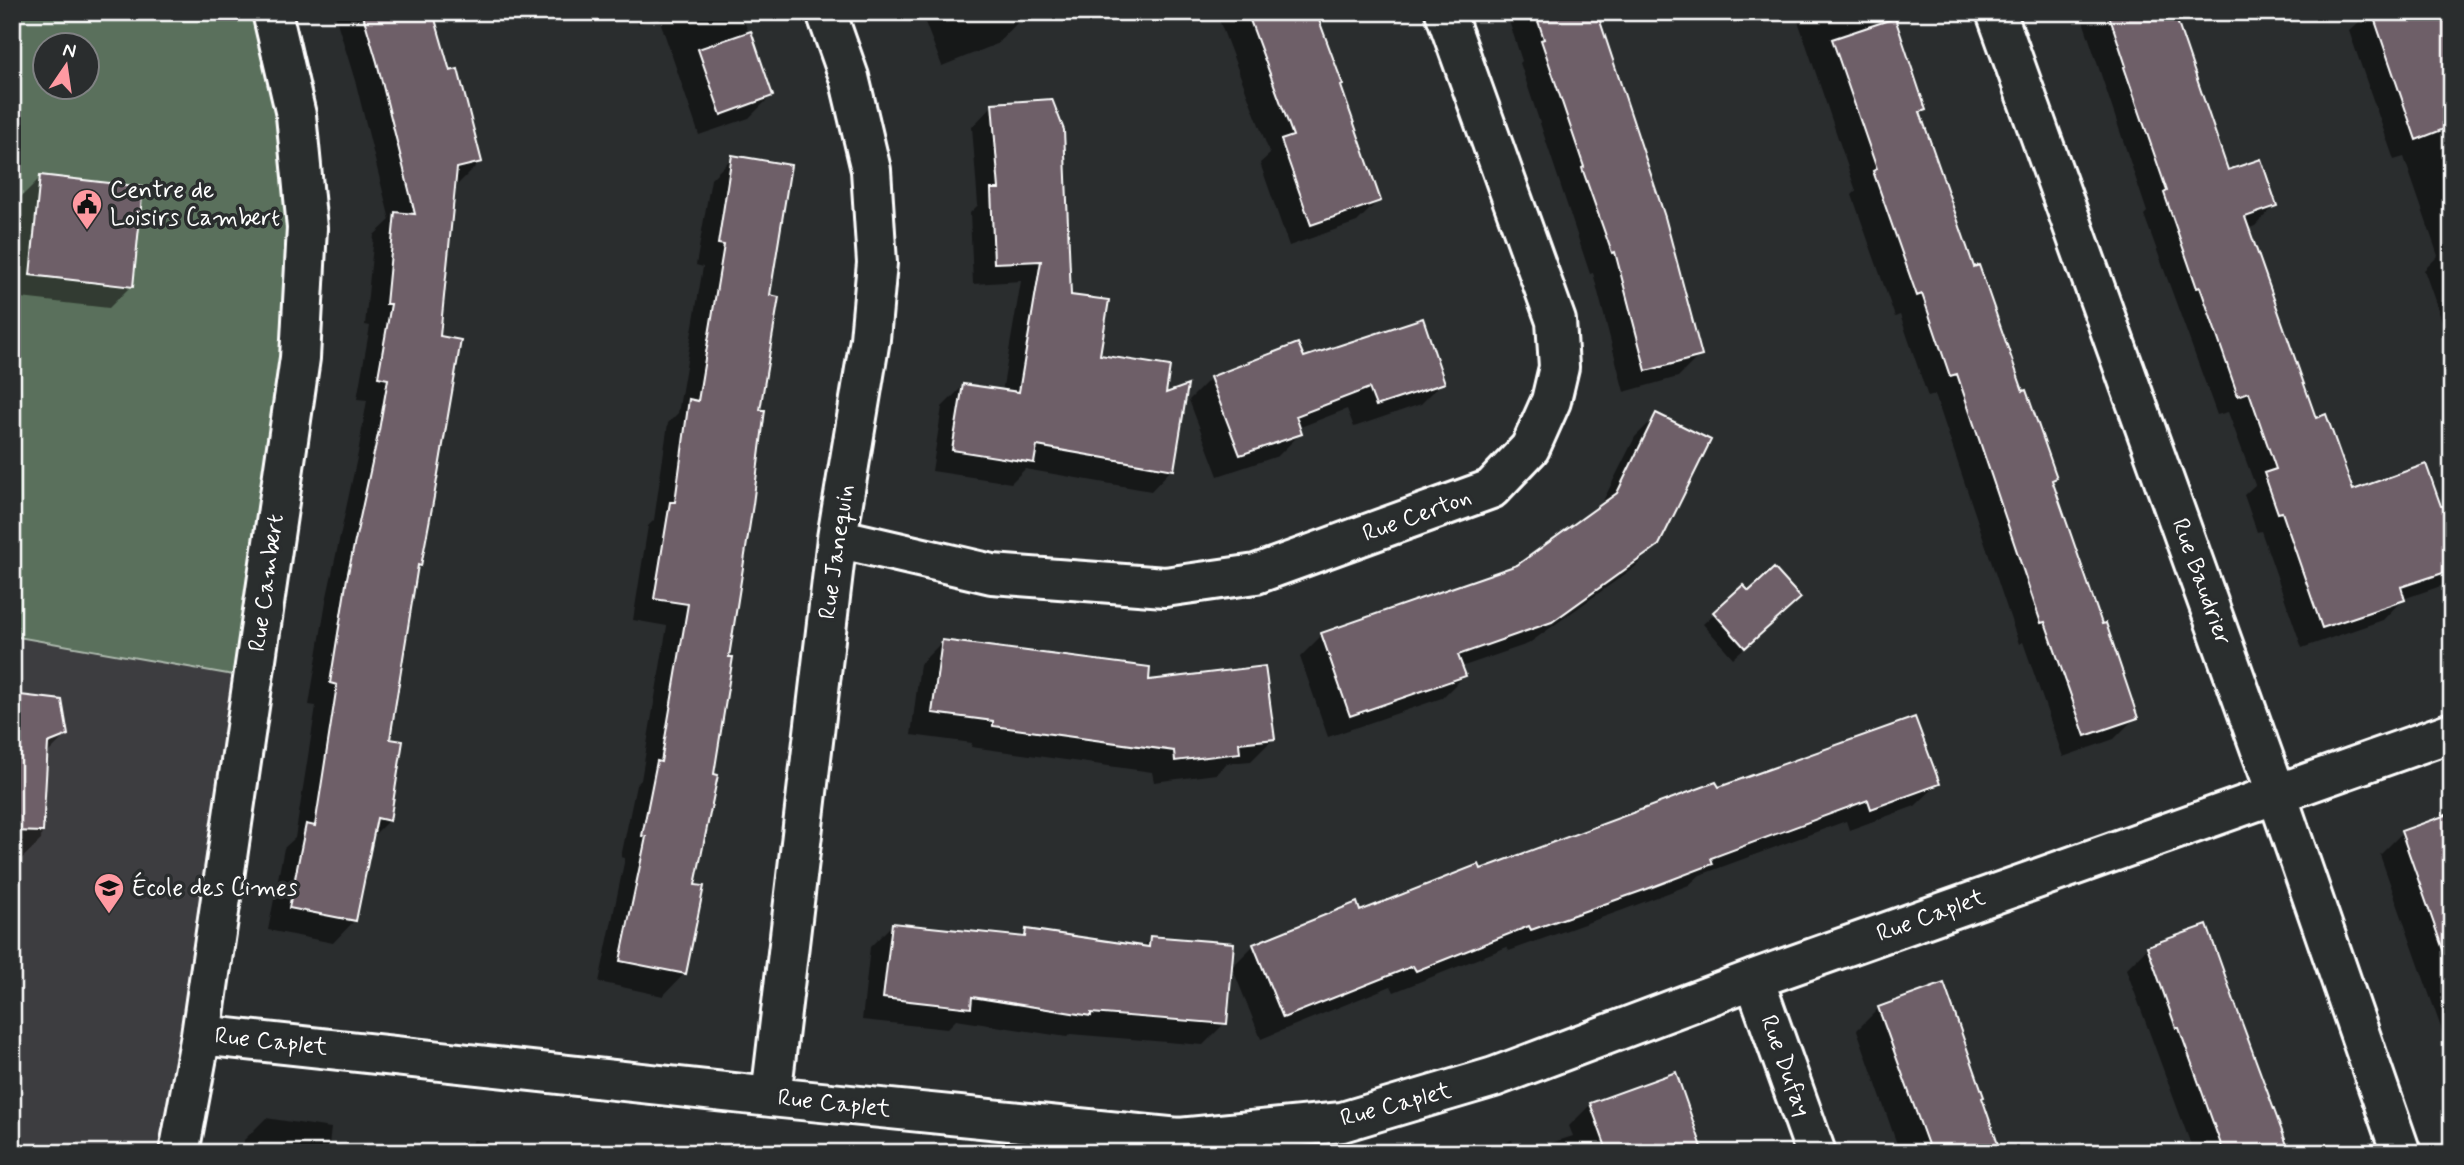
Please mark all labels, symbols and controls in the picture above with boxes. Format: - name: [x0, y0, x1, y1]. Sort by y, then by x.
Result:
- north arrow: [32, 32, 102, 102]
- text: N: [61, 37, 78, 65]
- place label: Centre de Loisirs Cambert: [110, 175, 280, 234]
- public building icon: Centre de Loisirs Cambert: [70, 187, 104, 231]
- street label: Rue Certon: [1358, 482, 1476, 550]
- street label: Rue Janequin: [812, 483, 862, 621]
- street label: Rue Cambert: [242, 512, 292, 654]
- street label: Rue Baudrier: [2164, 514, 2238, 650]
- school or university icon: École des Cimes: [92, 871, 126, 915]
- place label: École des Cimes: [132, 871, 298, 904]
- street label: Rue Caplet: [1872, 882, 1990, 950]
- street label: Rue Dufay: [1752, 1011, 1818, 1121]
- street label: Rue Caplet: [213, 1021, 329, 1063]
- street label: Rue Caplet: [1337, 1075, 1455, 1135]
- street label: Rue Caplet: [776, 1083, 892, 1125]

